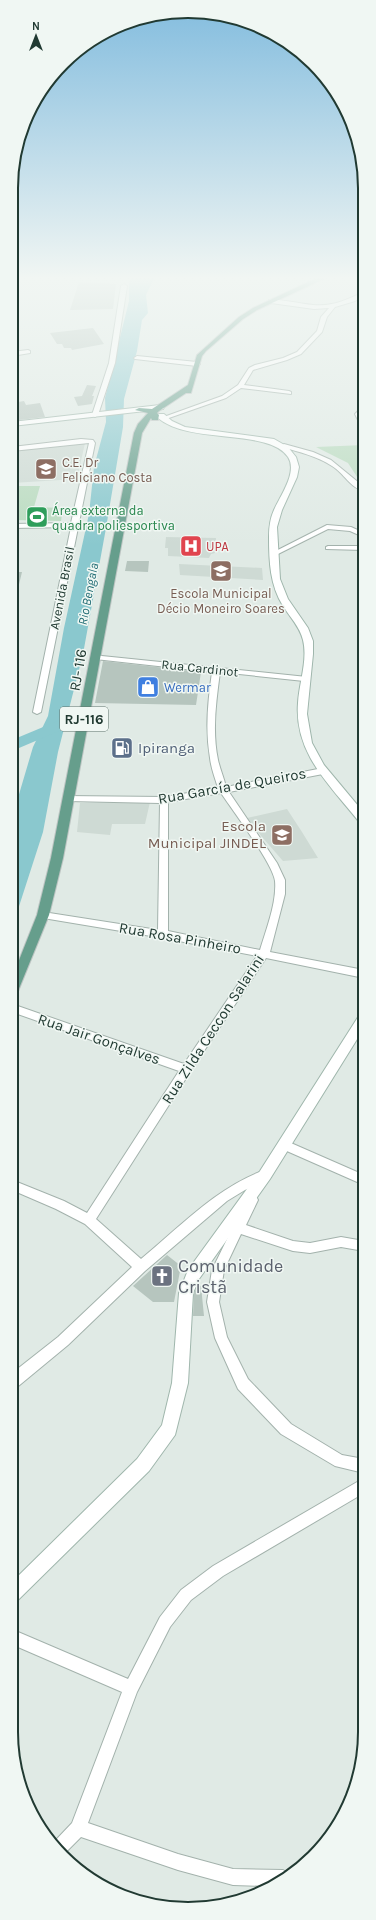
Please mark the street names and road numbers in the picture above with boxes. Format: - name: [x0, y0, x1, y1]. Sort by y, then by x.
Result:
- street label: Avenida Brasil: [47, 545, 77, 631]
- street label: RJ- 116: [65, 647, 91, 693]
- street label: Rua Cardinot: [161, 656, 239, 680]
- road number: RJ-116: [60, 707, 108, 731]
- street label: Rua García de Queiros: [156, 764, 308, 808]
- street label: Rua Rosa Pinheiro: [117, 918, 243, 958]
- street label: Rua Zilda Ceccon Salarini: [158, 951, 268, 1107]
- street label: Rua Jair Gonçalves: [36, 1010, 162, 1068]

